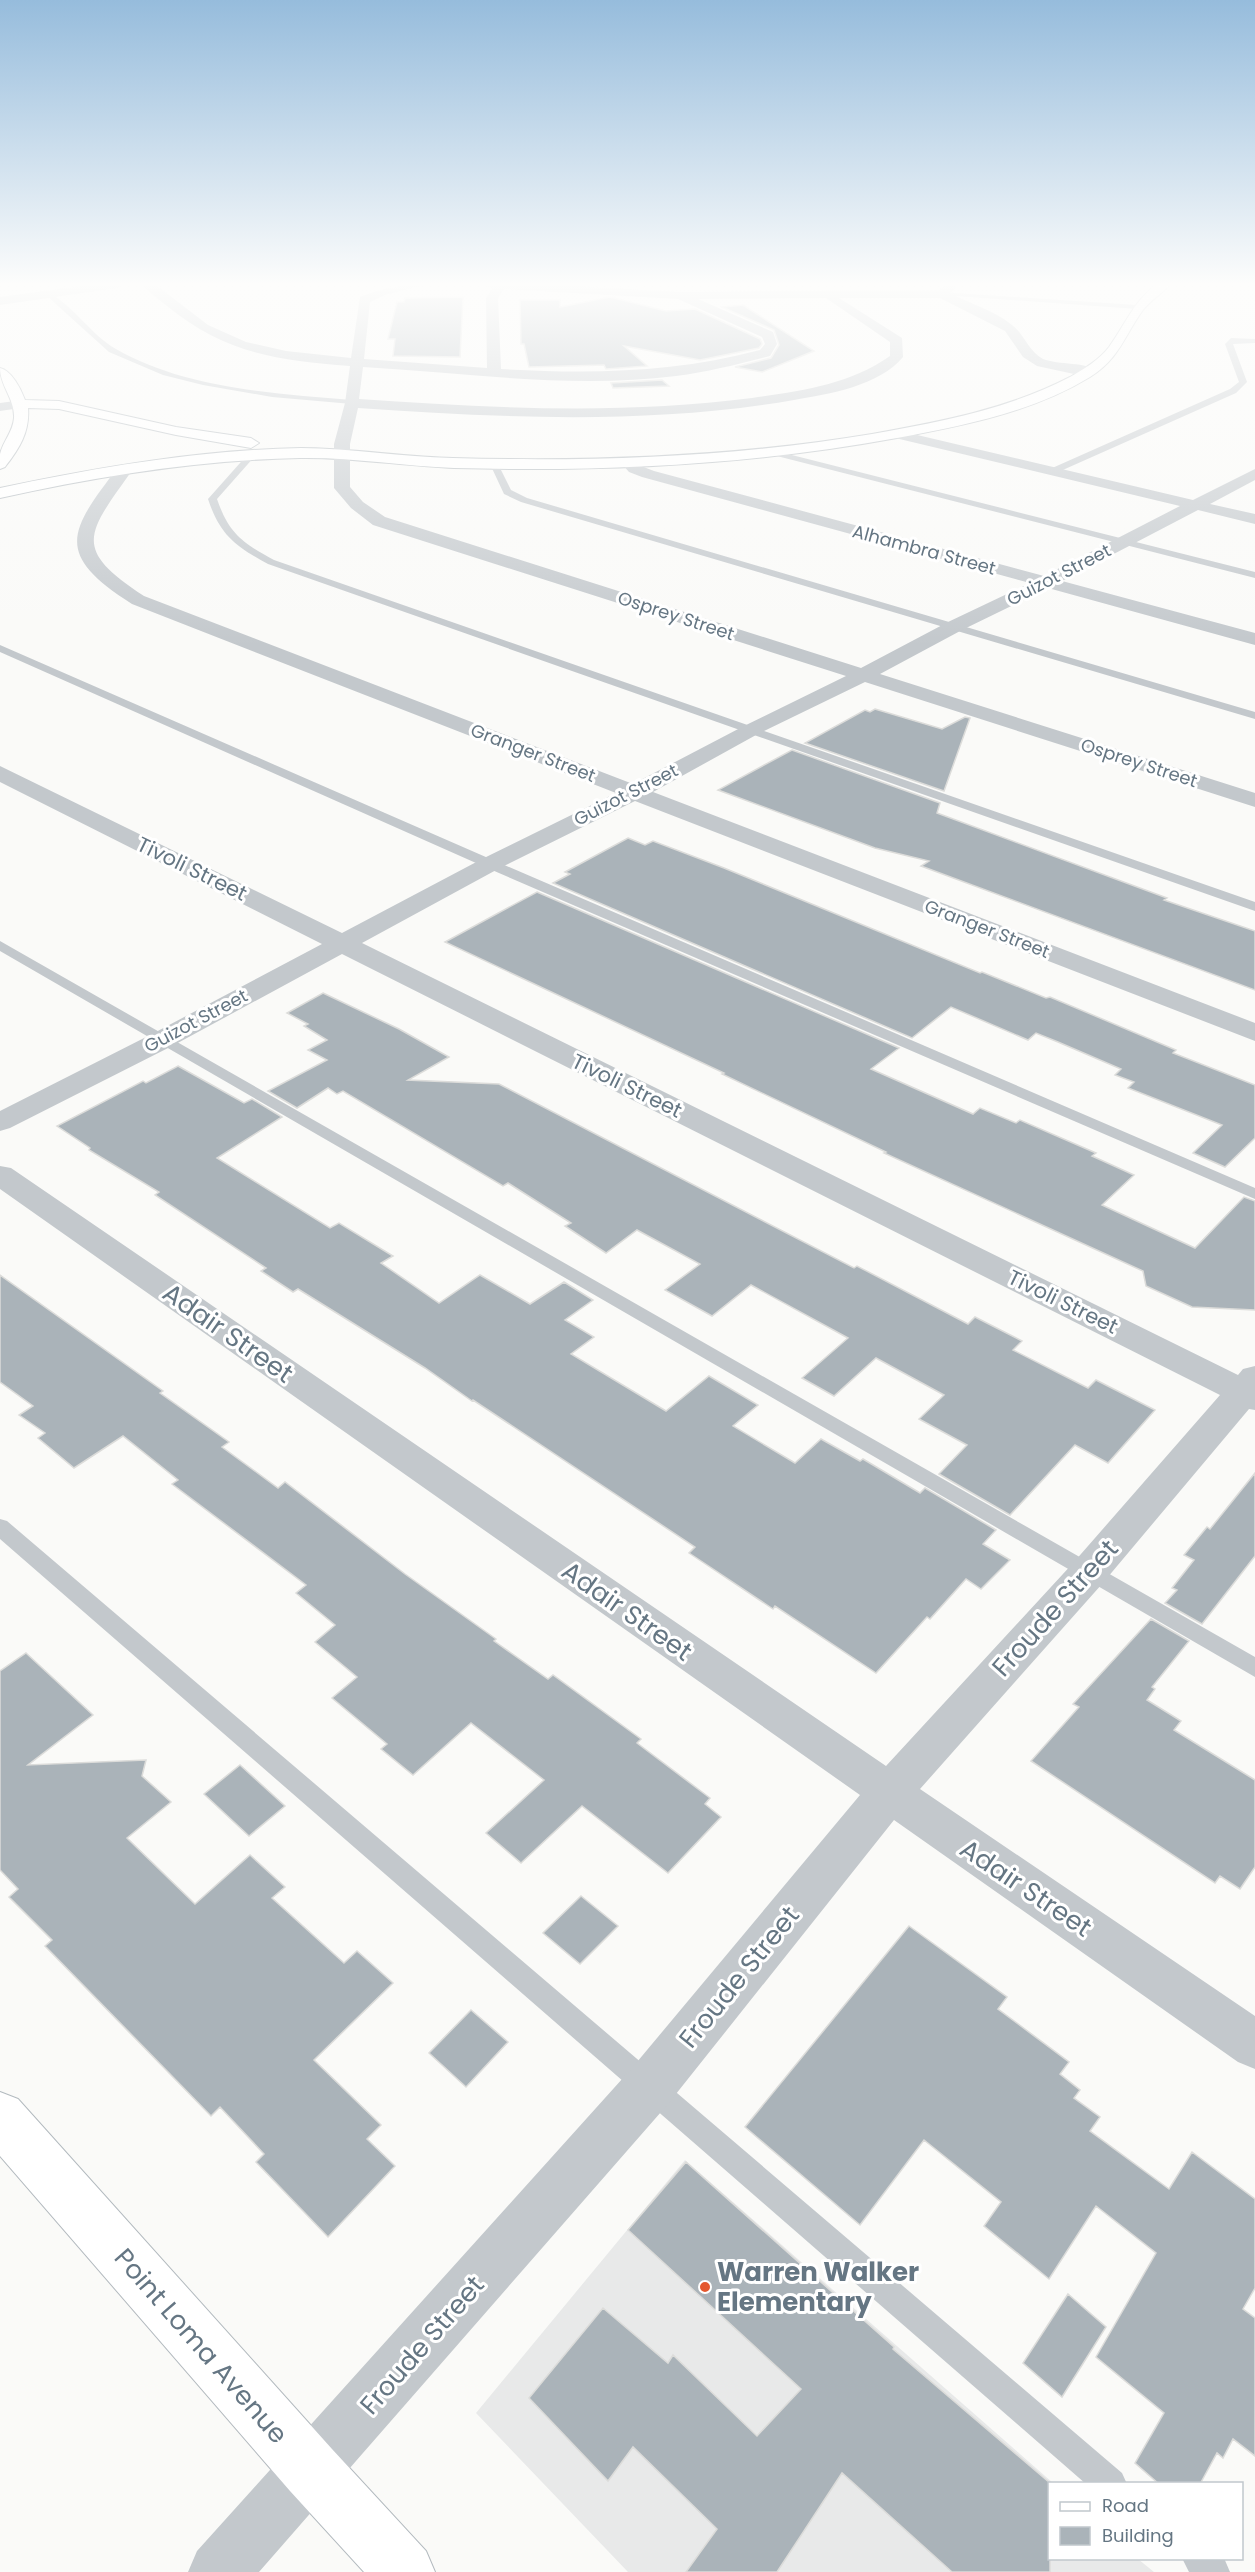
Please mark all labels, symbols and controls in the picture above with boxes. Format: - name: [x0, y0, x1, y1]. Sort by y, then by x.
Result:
- street label: Alhambra Street: [850, 518, 999, 581]
- street label: Guizot Street: [1002, 538, 1115, 612]
- street label: Osprey Street: [615, 585, 738, 646]
- street label: Granger Street: [467, 717, 599, 788]
- street label: Osprey Street: [1078, 732, 1201, 793]
- street label: Guizot Street: [569, 758, 682, 832]
- street label: Tivoli Street: [132, 829, 252, 908]
- street label: Granger Street: [921, 893, 1053, 964]
- street label: Guizot Street: [140, 983, 252, 1058]
- street label: Tivoli Street: [567, 1046, 687, 1125]
- street label: Tivoli Street: [1003, 1262, 1123, 1341]
- street label: Adair Street: [155, 1275, 301, 1391]
- street label: Froude Street: [984, 1532, 1126, 1684]
- street label: Adair Street: [554, 1553, 700, 1669]
- street label: Adair Street: [953, 1831, 1099, 1945]
- street label: Froude Street: [671, 1899, 807, 2055]
- street label: Point Loma Avenue: [106, 2241, 296, 2451]
- place label: Warren Walker Elementary: [717, 2254, 919, 2320]
- street label: Froude Street: [352, 2268, 492, 2422]
- marker: Warren Walker Elementary: [698, 2280, 712, 2294]
- legend: [1048, 2482, 1243, 2560]
- text: Road: [1102, 2493, 1149, 2518]
- text: Building: [1102, 2523, 1174, 2548]

